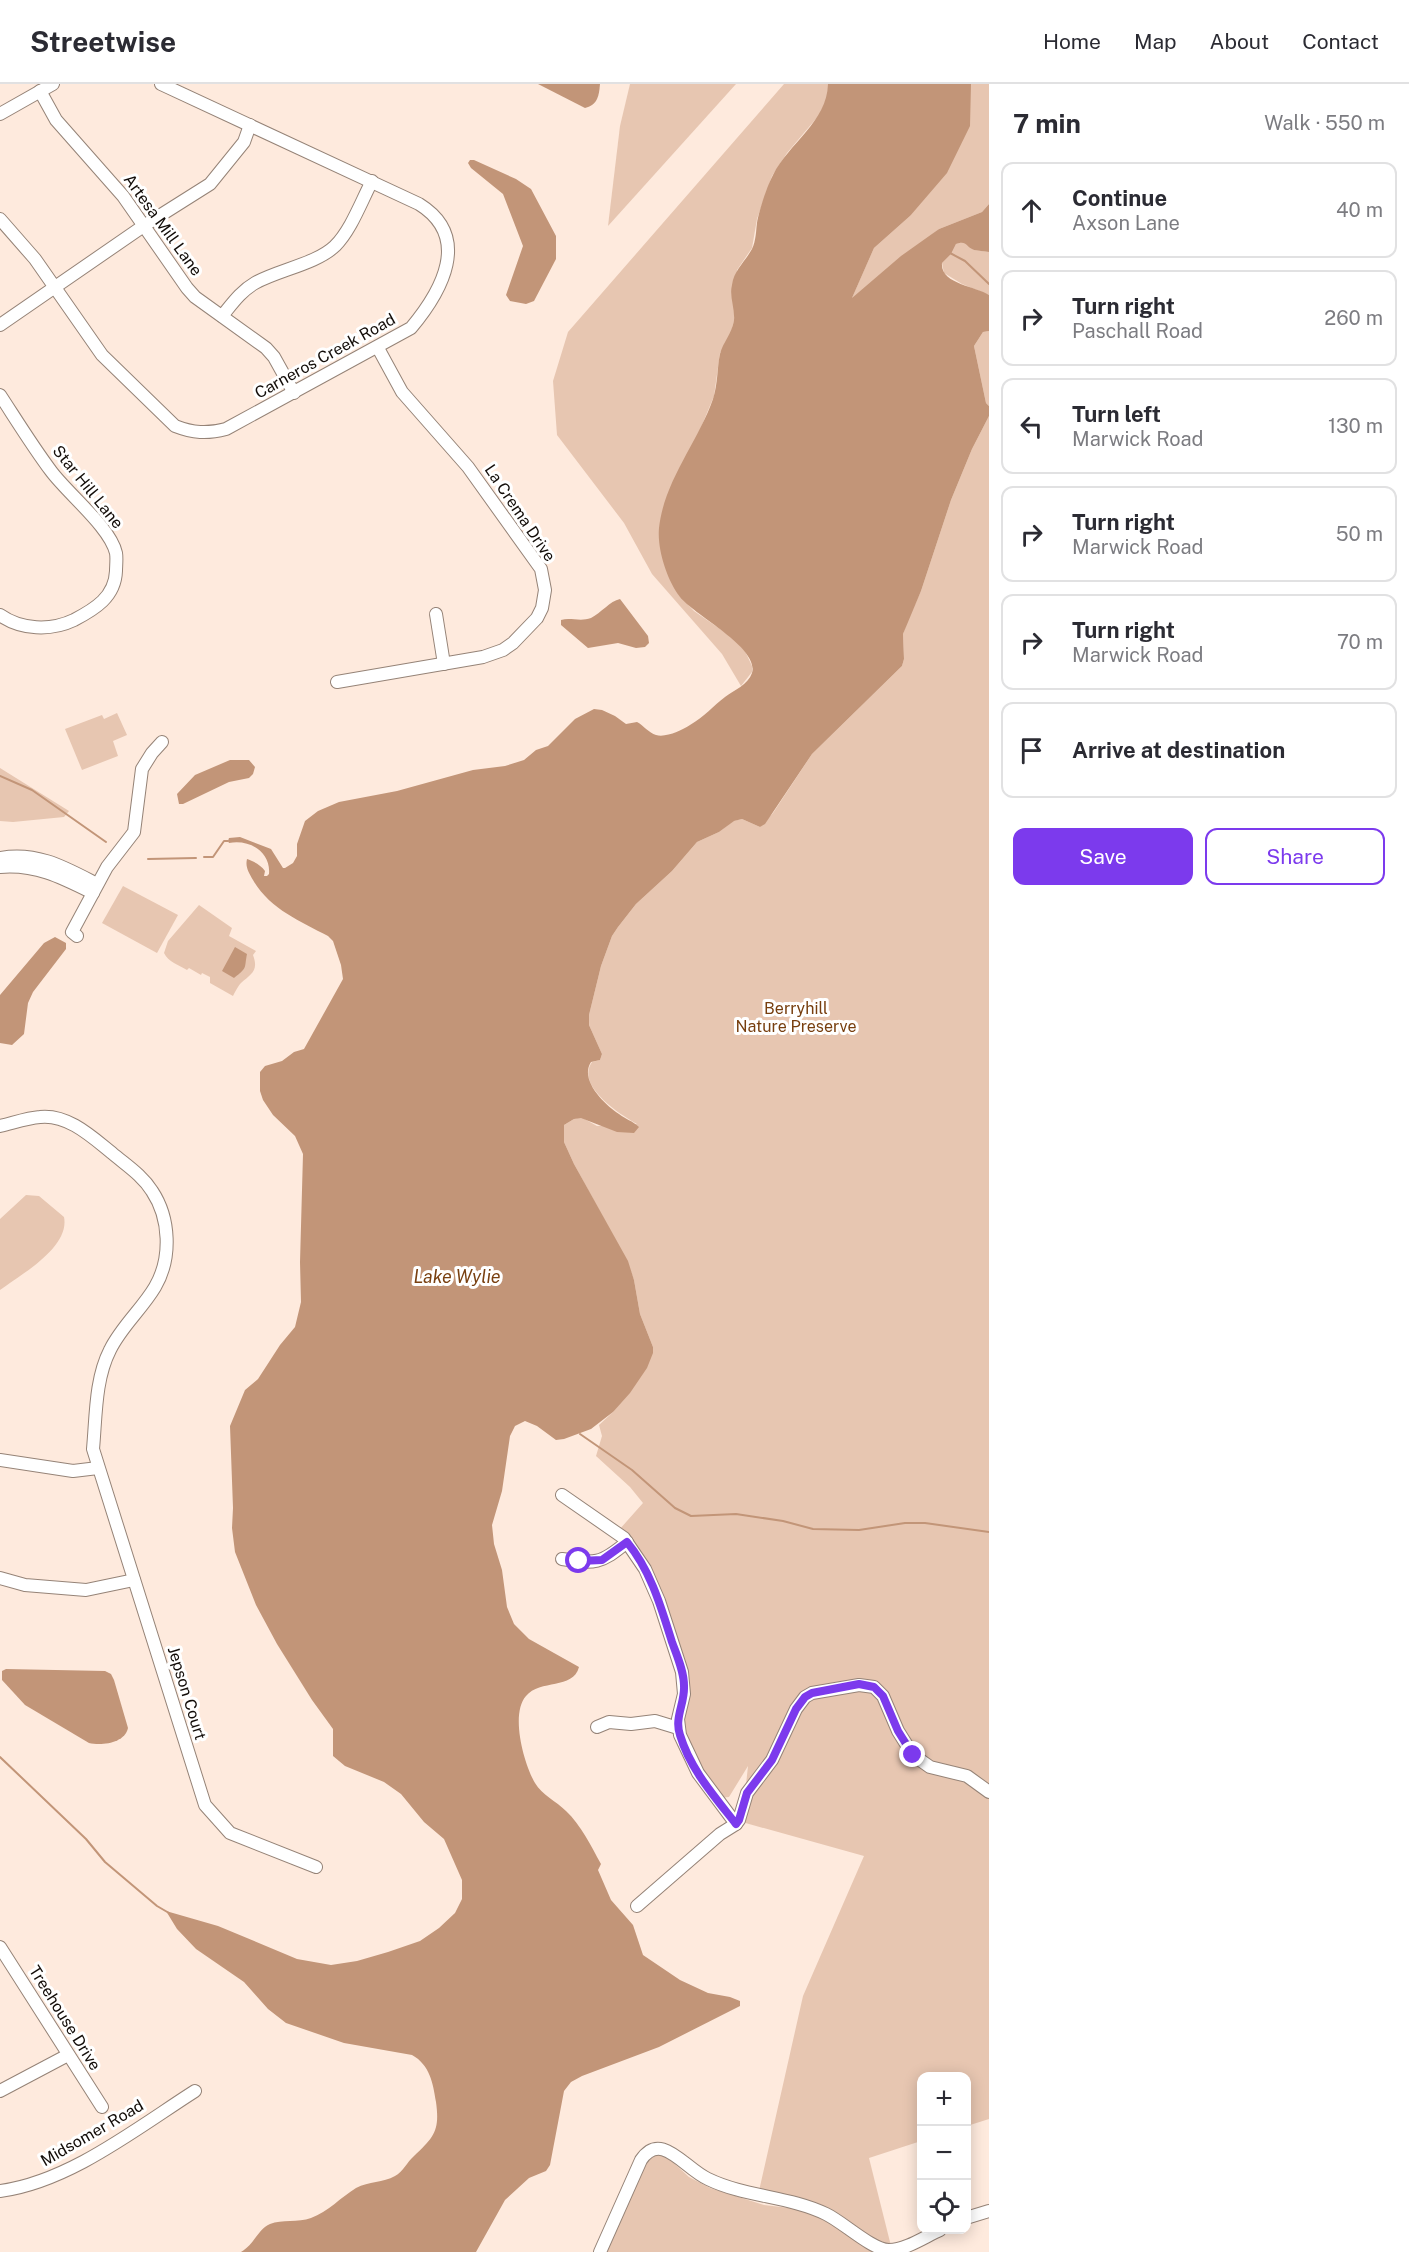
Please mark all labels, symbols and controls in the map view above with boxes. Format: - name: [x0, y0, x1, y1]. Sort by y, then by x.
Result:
- text: Streetwise: [30, 25, 176, 58]
- text: Home: [1043, 29, 1101, 54]
- text: Map: [1134, 29, 1177, 54]
- text: About: [1210, 29, 1269, 54]
- text: Contact: [1302, 29, 1379, 54]
- text: 7 min: [1013, 108, 1081, 139]
- text: Walk · 550 m: [1264, 111, 1385, 135]
- street label: Artesa Mill Lane: [120, 170, 206, 280]
- text: Continue: [1072, 185, 1167, 211]
- icon: ahead: [1015, 194, 1048, 227]
- text: 40 m: [1336, 198, 1383, 222]
- text: Axson Lane: [1072, 211, 1180, 235]
- text: Turn right: [1072, 293, 1175, 319]
- icon: right: [1015, 302, 1048, 335]
- text: 260 m: [1324, 306, 1383, 330]
- street label: Carneros Creek Road: [252, 310, 398, 402]
- text: Paschall Road: [1072, 319, 1203, 343]
- text: Turn left: [1072, 401, 1161, 427]
- icon: left: [1015, 410, 1048, 443]
- text: 130 m: [1328, 414, 1383, 438]
- text: Marwick Road: [1072, 427, 1204, 451]
- street label: Star Hill Lane: [49, 442, 127, 532]
- street label: La Crema Drive: [481, 461, 559, 565]
- text: Turn right: [1072, 509, 1175, 535]
- icon: right: [1015, 518, 1048, 551]
- text: 50 m: [1336, 522, 1383, 546]
- text: Marwick Road: [1072, 535, 1204, 559]
- text: Turn right: [1072, 617, 1175, 643]
- icon: right: [1015, 626, 1048, 659]
- text: 70 m: [1337, 630, 1383, 654]
- text: Marwick Road: [1072, 643, 1204, 667]
- icon: arrive: [1015, 734, 1048, 767]
- text: Arrive at destination: [1072, 737, 1285, 763]
- button: Save: [1013, 828, 1193, 885]
- button: Share: [1205, 828, 1385, 885]
- park label: Berryhill Nature Preserve: [736, 999, 856, 1036]
- water label: Lake Wylie: [413, 1266, 501, 1287]
- route start: [565, 1547, 591, 1573]
- street label: Jepson Court: [164, 1644, 210, 1742]
- route end: [899, 1741, 925, 1767]
- street label: Treehouse Drive: [25, 1962, 105, 2074]
- map controls: [917, 2072, 971, 2234]
- button: +: [917, 2072, 971, 2126]
- street label: Midsomer Road: [37, 2096, 147, 2170]
- button: −: [917, 2126, 971, 2180]
- button: locate: [917, 2180, 971, 2234]

